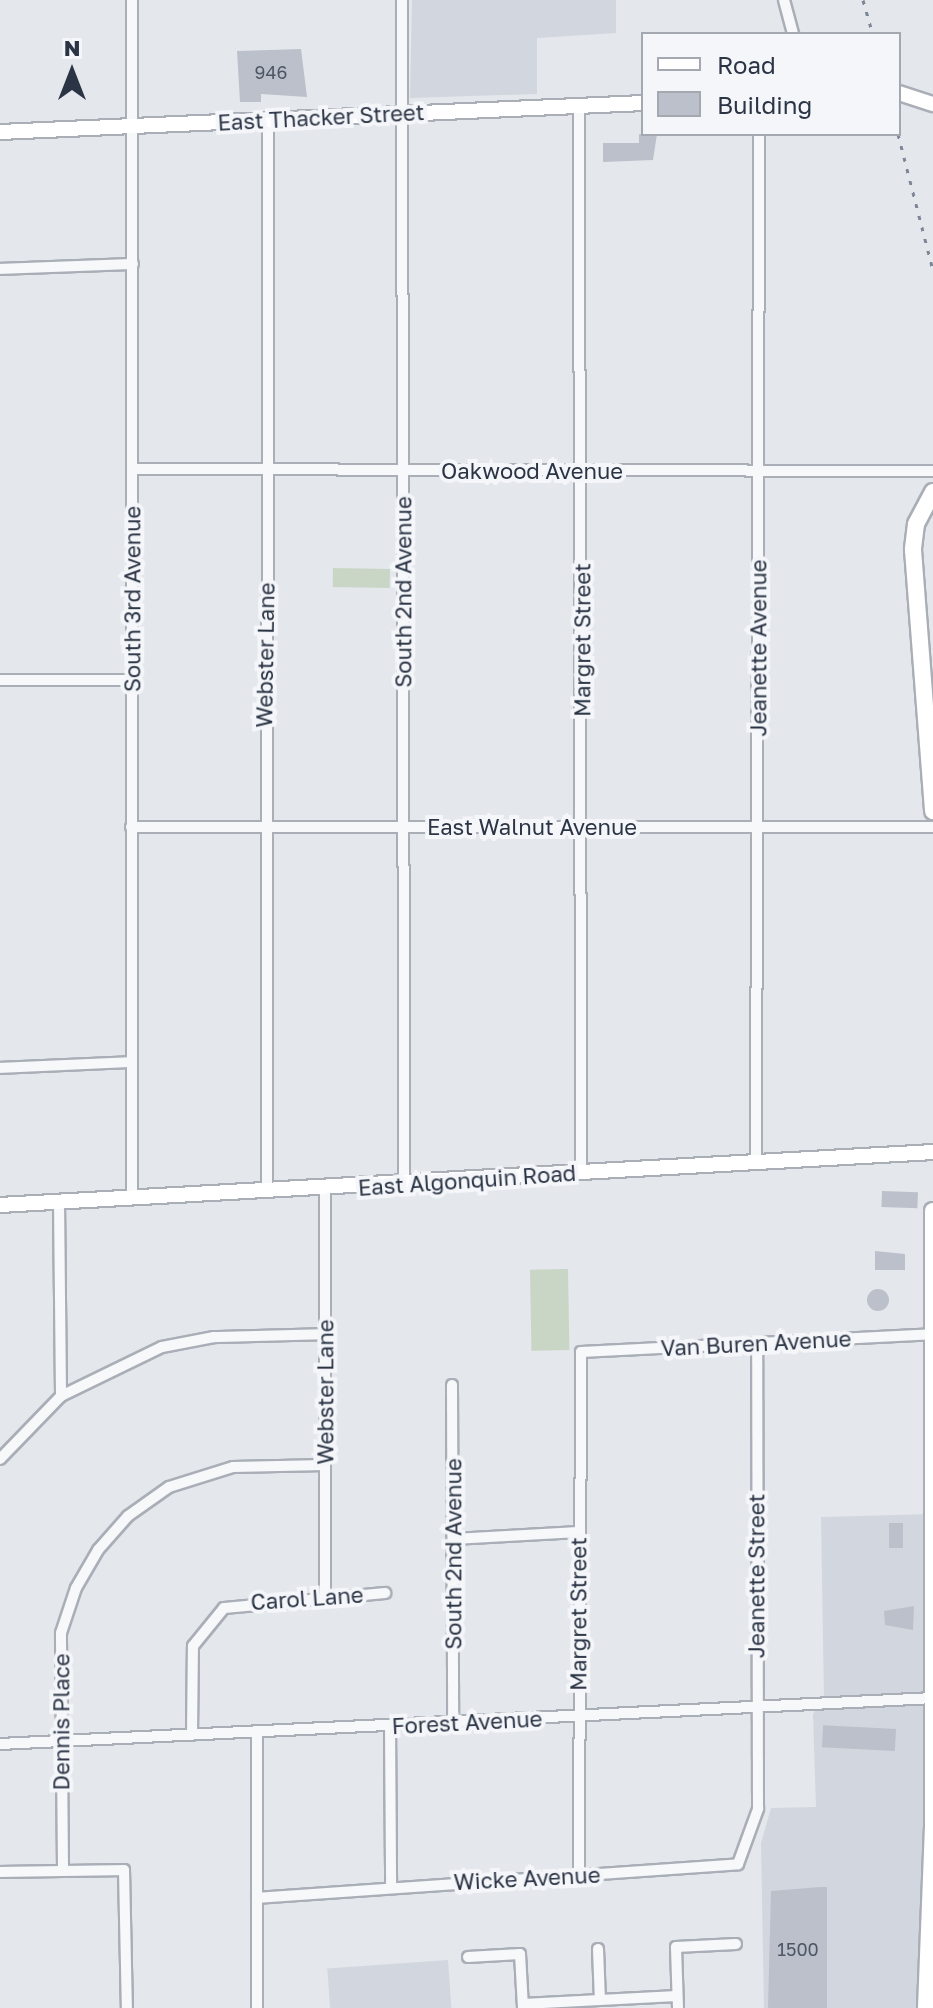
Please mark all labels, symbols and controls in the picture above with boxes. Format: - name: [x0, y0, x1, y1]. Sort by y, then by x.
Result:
- north arrow: [32, 32, 112, 112]
- legend: [641, 32, 901, 136]
- text: N: [64, 34, 80, 61]
- text: Road: [717, 50, 776, 79]
- house number: 946: [255, 61, 287, 83]
- text: Building: [717, 90, 812, 119]
- street label: East Thacker Street: [217, 98, 425, 136]
- street label: Oakwood Avenue: [441, 458, 623, 484]
- street label: South 2nd Avenue: [390, 496, 416, 688]
- street label: South 3rd Avenue: [119, 506, 145, 692]
- street label: Jeanette Avenue: [745, 560, 771, 736]
- street label: Margret Street: [569, 563, 595, 717]
- street label: Webster Lane: [251, 582, 279, 728]
- street label: East Walnut Avenue: [427, 814, 637, 840]
- street label: East Algonquin Road: [357, 1159, 577, 1201]
- street label: Webster Lane: [312, 1319, 338, 1465]
- street label: Van Buren Avenue: [660, 1325, 852, 1361]
- street label: South 2nd Avenue: [440, 1458, 466, 1650]
- street label: Jeanette Street: [743, 1494, 769, 1658]
- street label: Margret Street: [565, 1537, 591, 1691]
- street label: Carol Lane: [250, 1581, 364, 1615]
- street label: Dennis Place: [48, 1654, 74, 1790]
- street label: Forest Avenue: [391, 1705, 543, 1739]
- street label: Wicke Avenue: [453, 1861, 601, 1895]
- house number: 1500: [777, 1938, 819, 1960]

